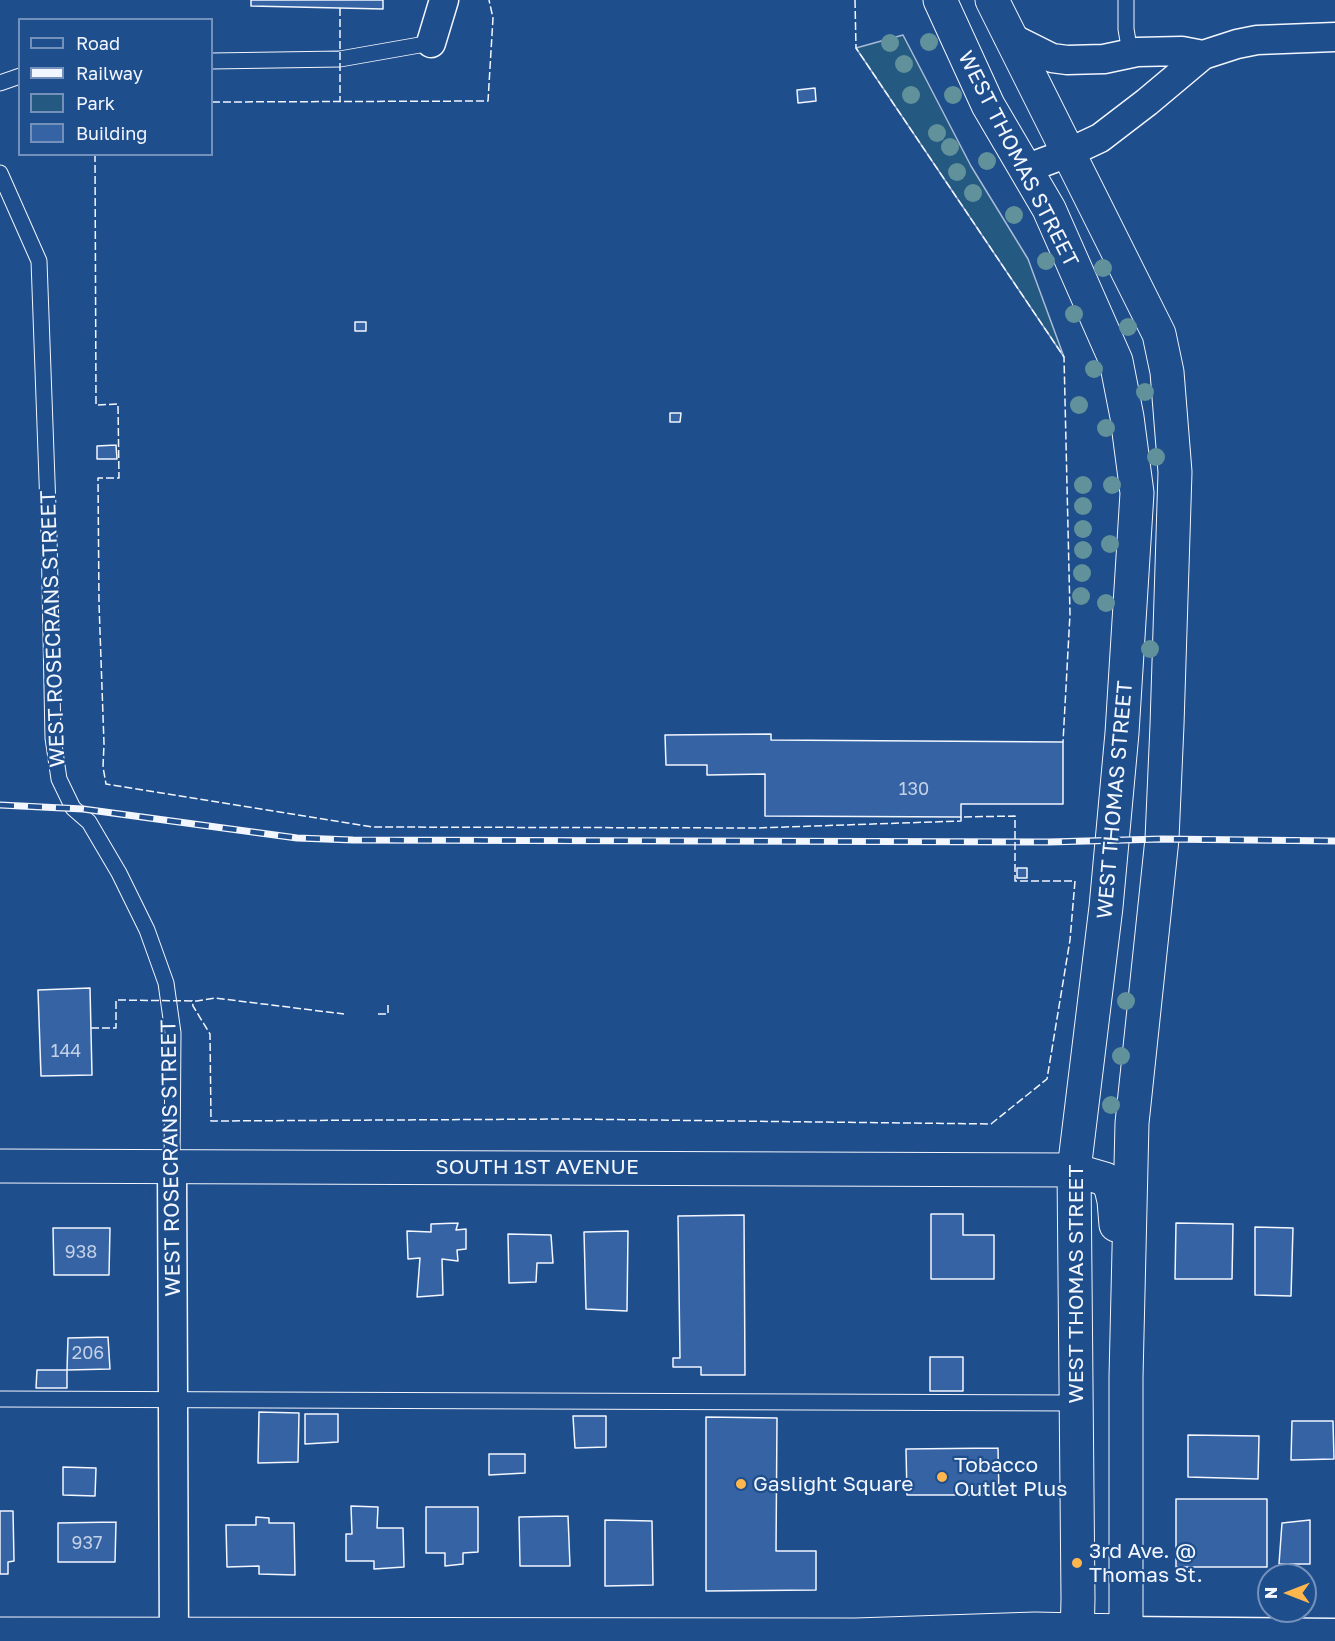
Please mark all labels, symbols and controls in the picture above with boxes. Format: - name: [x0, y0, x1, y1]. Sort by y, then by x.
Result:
- legend: [18, 18, 213, 156]
- text: Road: [76, 32, 120, 54]
- street label: WEST THOMAS STREET: [953, 47, 1083, 271]
- text: Railway: [76, 62, 143, 84]
- text: Park: [76, 92, 115, 114]
- text: Building: [76, 122, 147, 144]
- street label: WEST ROSECRANS STREET: [36, 490, 70, 768]
- street label: WEST THOMAS STREET: [1092, 680, 1138, 920]
- house number: 130: [899, 778, 929, 800]
- street label: WEST ROSECRANS STREET: [156, 1019, 186, 1297]
- house number: 144: [51, 1040, 81, 1062]
- street label: SOUTH 1ST AVENUE: [435, 1154, 639, 1180]
- street label: WEST THOMAS STREET: [1063, 1165, 1089, 1403]
- house number: 938: [65, 1241, 97, 1263]
- house number: 206: [72, 1342, 104, 1364]
- place label: Tobacco Outlet Plus: [954, 1452, 1067, 1502]
- marker: Tobacco Outlet Plus: [935, 1470, 949, 1484]
- place label: Gaslight Square: [753, 1471, 914, 1497]
- marker: Gaslight Square: [734, 1477, 748, 1491]
- house number: 937: [72, 1532, 102, 1554]
- place label: 3rd Ave. @ Thomas St.: [1089, 1538, 1203, 1588]
- marker: 3rd Ave. @ Thomas St.: [1070, 1556, 1084, 1570]
- north arrow: [1257, 1563, 1317, 1623]
- text: N: [1261, 1587, 1281, 1599]

